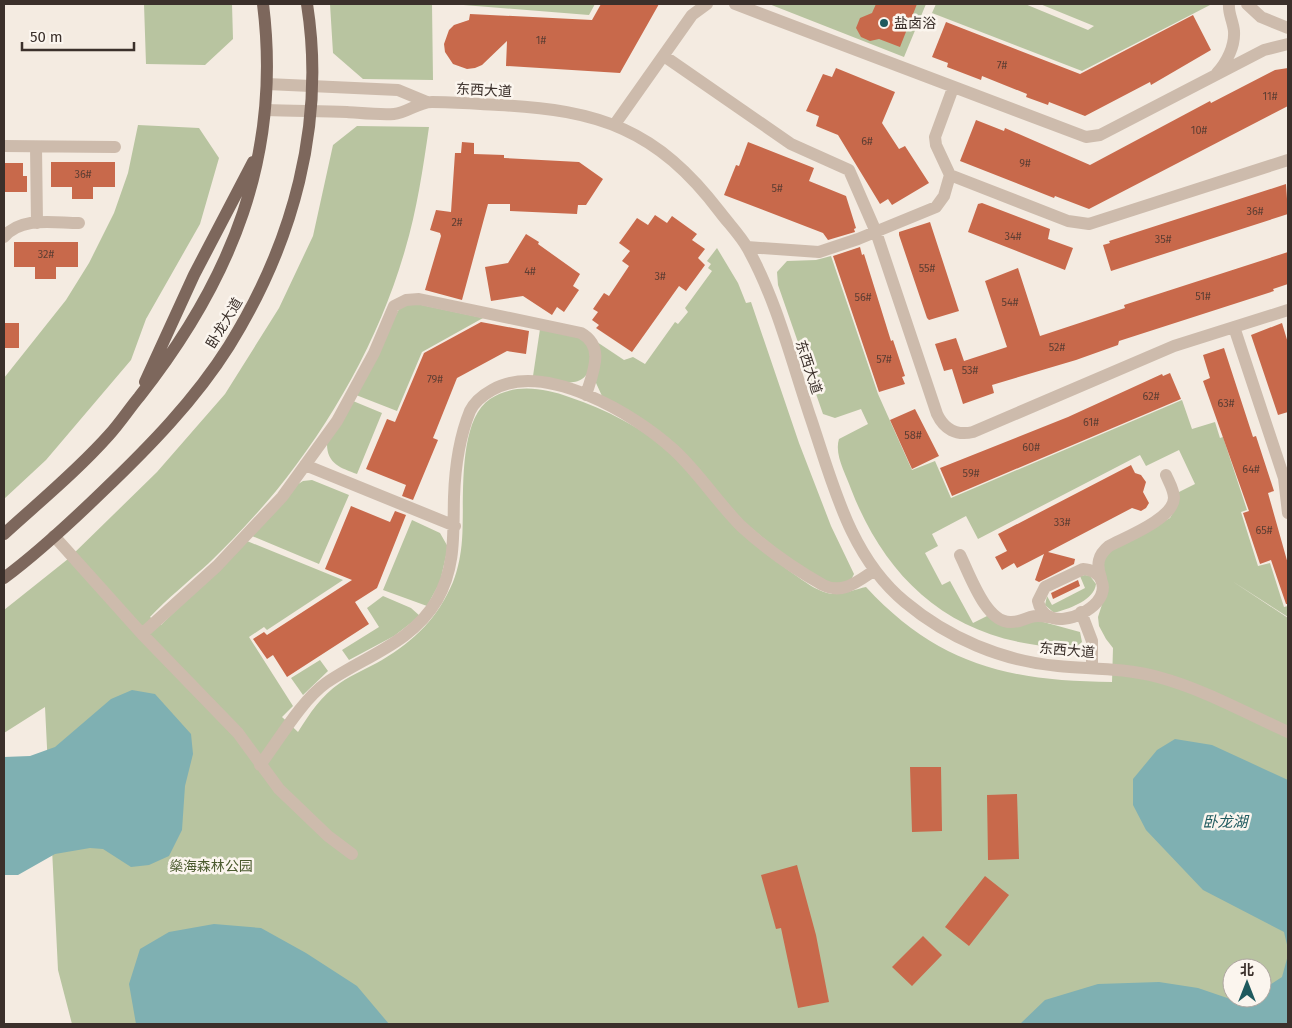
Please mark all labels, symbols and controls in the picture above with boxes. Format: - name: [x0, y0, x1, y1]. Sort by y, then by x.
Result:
- place label: 盐卤浴: [894, 15, 936, 32]
- marker: 盐卤浴: [878, 17, 890, 29]
- scale bar: [22, 20, 135, 52]
- text: 50 m: [30, 28, 63, 46]
- house number: 1#: [536, 34, 547, 47]
- house number: 7#: [997, 59, 1007, 72]
- street label: 东西大道: [456, 81, 512, 100]
- house number: 11#: [1262, 90, 1278, 103]
- house number: 10#: [1191, 124, 1208, 137]
- house number: 6#: [861, 135, 873, 148]
- house number: 9#: [1019, 157, 1031, 170]
- house number: 36#: [74, 168, 92, 181]
- house number: 5#: [771, 182, 783, 195]
- house number: 36#: [1246, 205, 1264, 218]
- house number: 2#: [451, 216, 463, 229]
- house number: 34#: [1005, 230, 1022, 243]
- house number: 35#: [1155, 233, 1172, 246]
- house number: 32#: [38, 248, 55, 261]
- house number: 55#: [919, 262, 936, 275]
- house number: 4#: [524, 265, 536, 278]
- house number: 3#: [654, 270, 666, 283]
- house number: 51#: [1195, 290, 1211, 303]
- house number: 56#: [854, 291, 872, 304]
- street label: 卧龙大道: [203, 295, 246, 352]
- house number: 54#: [1001, 296, 1019, 309]
- street label: 东西大道: [792, 338, 825, 396]
- house number: 52#: [1049, 341, 1066, 354]
- house number: 57#: [876, 353, 892, 366]
- house number: 53#: [962, 364, 979, 377]
- house number: 79#: [427, 373, 443, 386]
- house number: 62#: [1143, 390, 1160, 403]
- house number: 63#: [1218, 397, 1235, 410]
- house number: 61#: [1083, 416, 1099, 429]
- house number: 58#: [904, 429, 922, 442]
- house number: 60#: [1022, 441, 1040, 454]
- house number: 64#: [1242, 463, 1260, 476]
- house number: 59#: [963, 467, 980, 480]
- house number: 33#: [1054, 516, 1071, 529]
- house number: 65#: [1255, 524, 1273, 537]
- street label: 东西大道: [1038, 640, 1096, 661]
- water label: 卧龙湖: [1202, 813, 1249, 831]
- park label: 燊海森林公园: [169, 858, 253, 875]
- north arrow: [1222, 958, 1272, 1008]
- text: 北: [1240, 962, 1254, 979]

